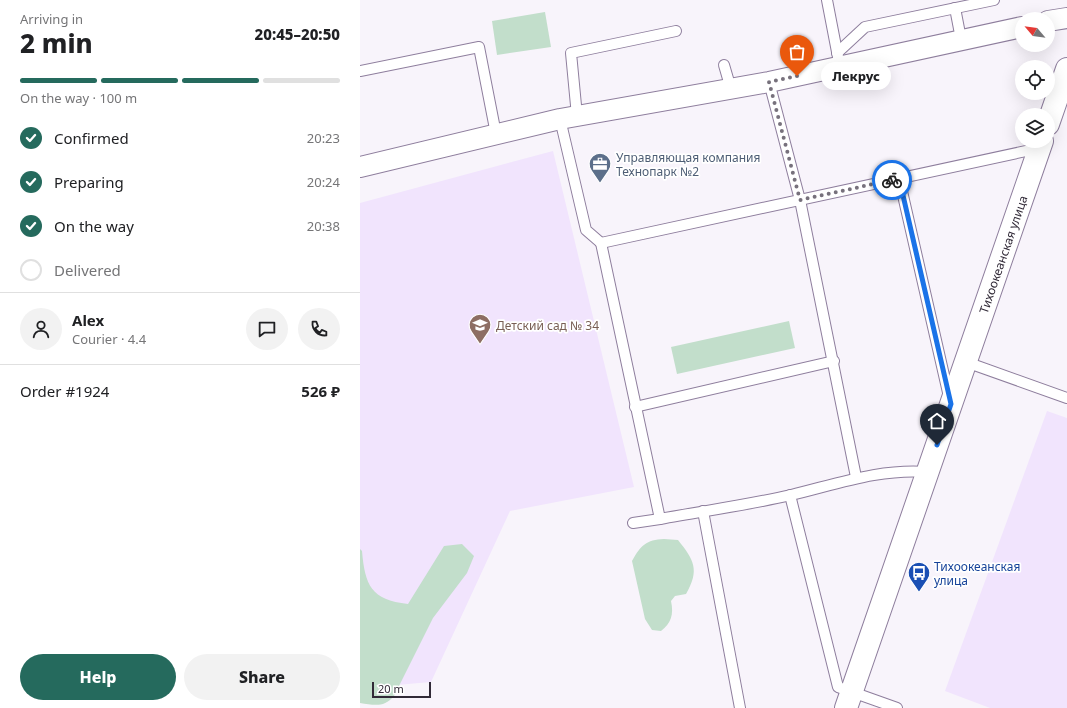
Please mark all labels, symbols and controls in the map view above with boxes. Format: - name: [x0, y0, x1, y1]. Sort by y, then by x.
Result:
- text: Arriving in: [20, 10, 83, 28]
- north arrow: [1015, 12, 1055, 52]
- map controls: [1015, 12, 1055, 148]
- text: 20:45–20:50: [255, 24, 340, 44]
- text: 2 min: [20, 25, 93, 61]
- pin: [780, 35, 814, 76]
- icon: bag: [786, 41, 808, 63]
- button: locate: [1015, 60, 1055, 100]
- callout: Лекрус: [821, 62, 891, 90]
- text: Лекрус: [832, 67, 880, 85]
- text: On the way · 100 m: [20, 89, 137, 107]
- button: layers: [1015, 108, 1055, 148]
- icon: check: [20, 127, 42, 149]
- text: Confirmed: [54, 128, 129, 148]
- text: 20:23: [307, 129, 340, 147]
- place label: Управляющая компания Технопарк №2: [616, 149, 760, 180]
- office icon: Управляющая компания Технопарк №2: [587, 151, 613, 184]
- courier: [872, 160, 912, 200]
- icon: bike: [881, 169, 903, 191]
- icon: check: [20, 171, 42, 193]
- text: Preparing: [54, 172, 124, 192]
- text: 20:24: [307, 173, 340, 191]
- street label: Тихоокеанская улица: [975, 193, 1031, 316]
- icon: check: [20, 215, 42, 237]
- text: On the way: [54, 216, 134, 236]
- text: 20:38: [307, 217, 340, 235]
- text: Delivered: [54, 260, 121, 280]
- button: person: [20, 308, 62, 350]
- button: chat: [246, 308, 288, 350]
- button: phone: [298, 308, 340, 350]
- text: Alex: [72, 310, 104, 330]
- school or university icon: Детский сад № 34: [467, 312, 493, 345]
- place label: Детский сад № 34: [496, 317, 599, 334]
- text: Courier · 4.4: [72, 330, 146, 348]
- text: Order #1924: [20, 381, 109, 401]
- text: 526 ₽: [301, 381, 340, 401]
- pin: [920, 404, 954, 445]
- icon: home: [926, 410, 948, 432]
- place label: Тихоокеанская улица: [934, 558, 1020, 589]
- bus stop icon: Тихоокеанская улица: [906, 560, 932, 593]
- button: Help: [20, 654, 176, 700]
- button: Share: [184, 654, 340, 700]
- scale bar: [372, 680, 431, 699]
- text: 20 m: [378, 681, 404, 696]

